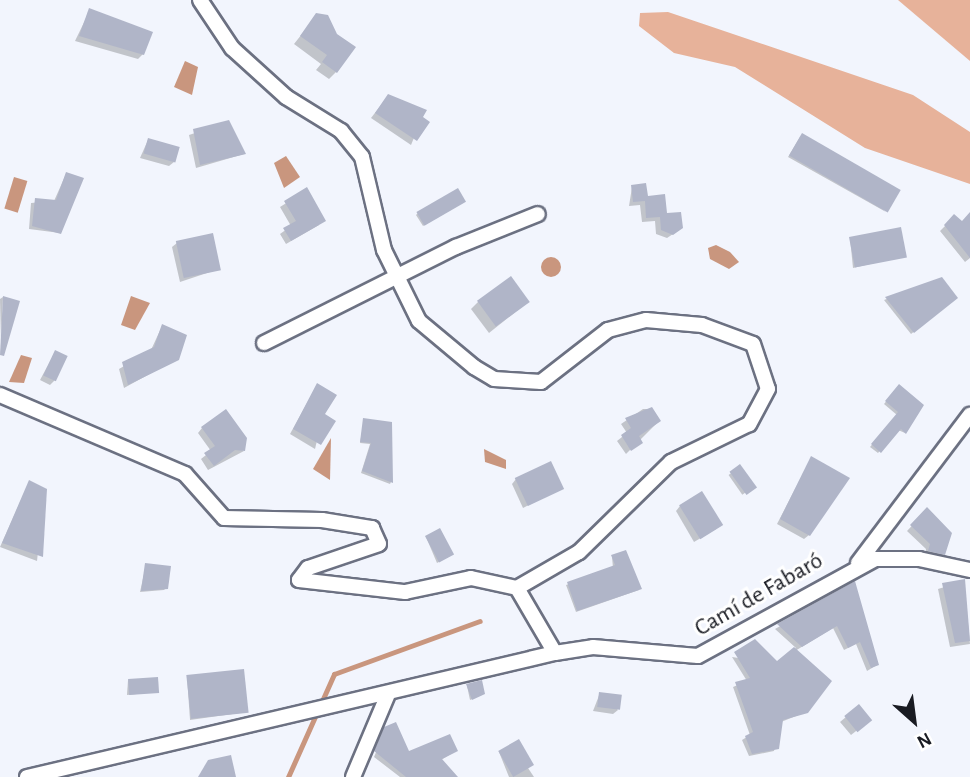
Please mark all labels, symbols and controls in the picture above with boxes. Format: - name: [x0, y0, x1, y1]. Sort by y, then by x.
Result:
- street label: Camí de Fabaró: [690, 547, 828, 643]
- north arrow: [879, 686, 949, 756]
- text: N: [914, 728, 934, 751]

